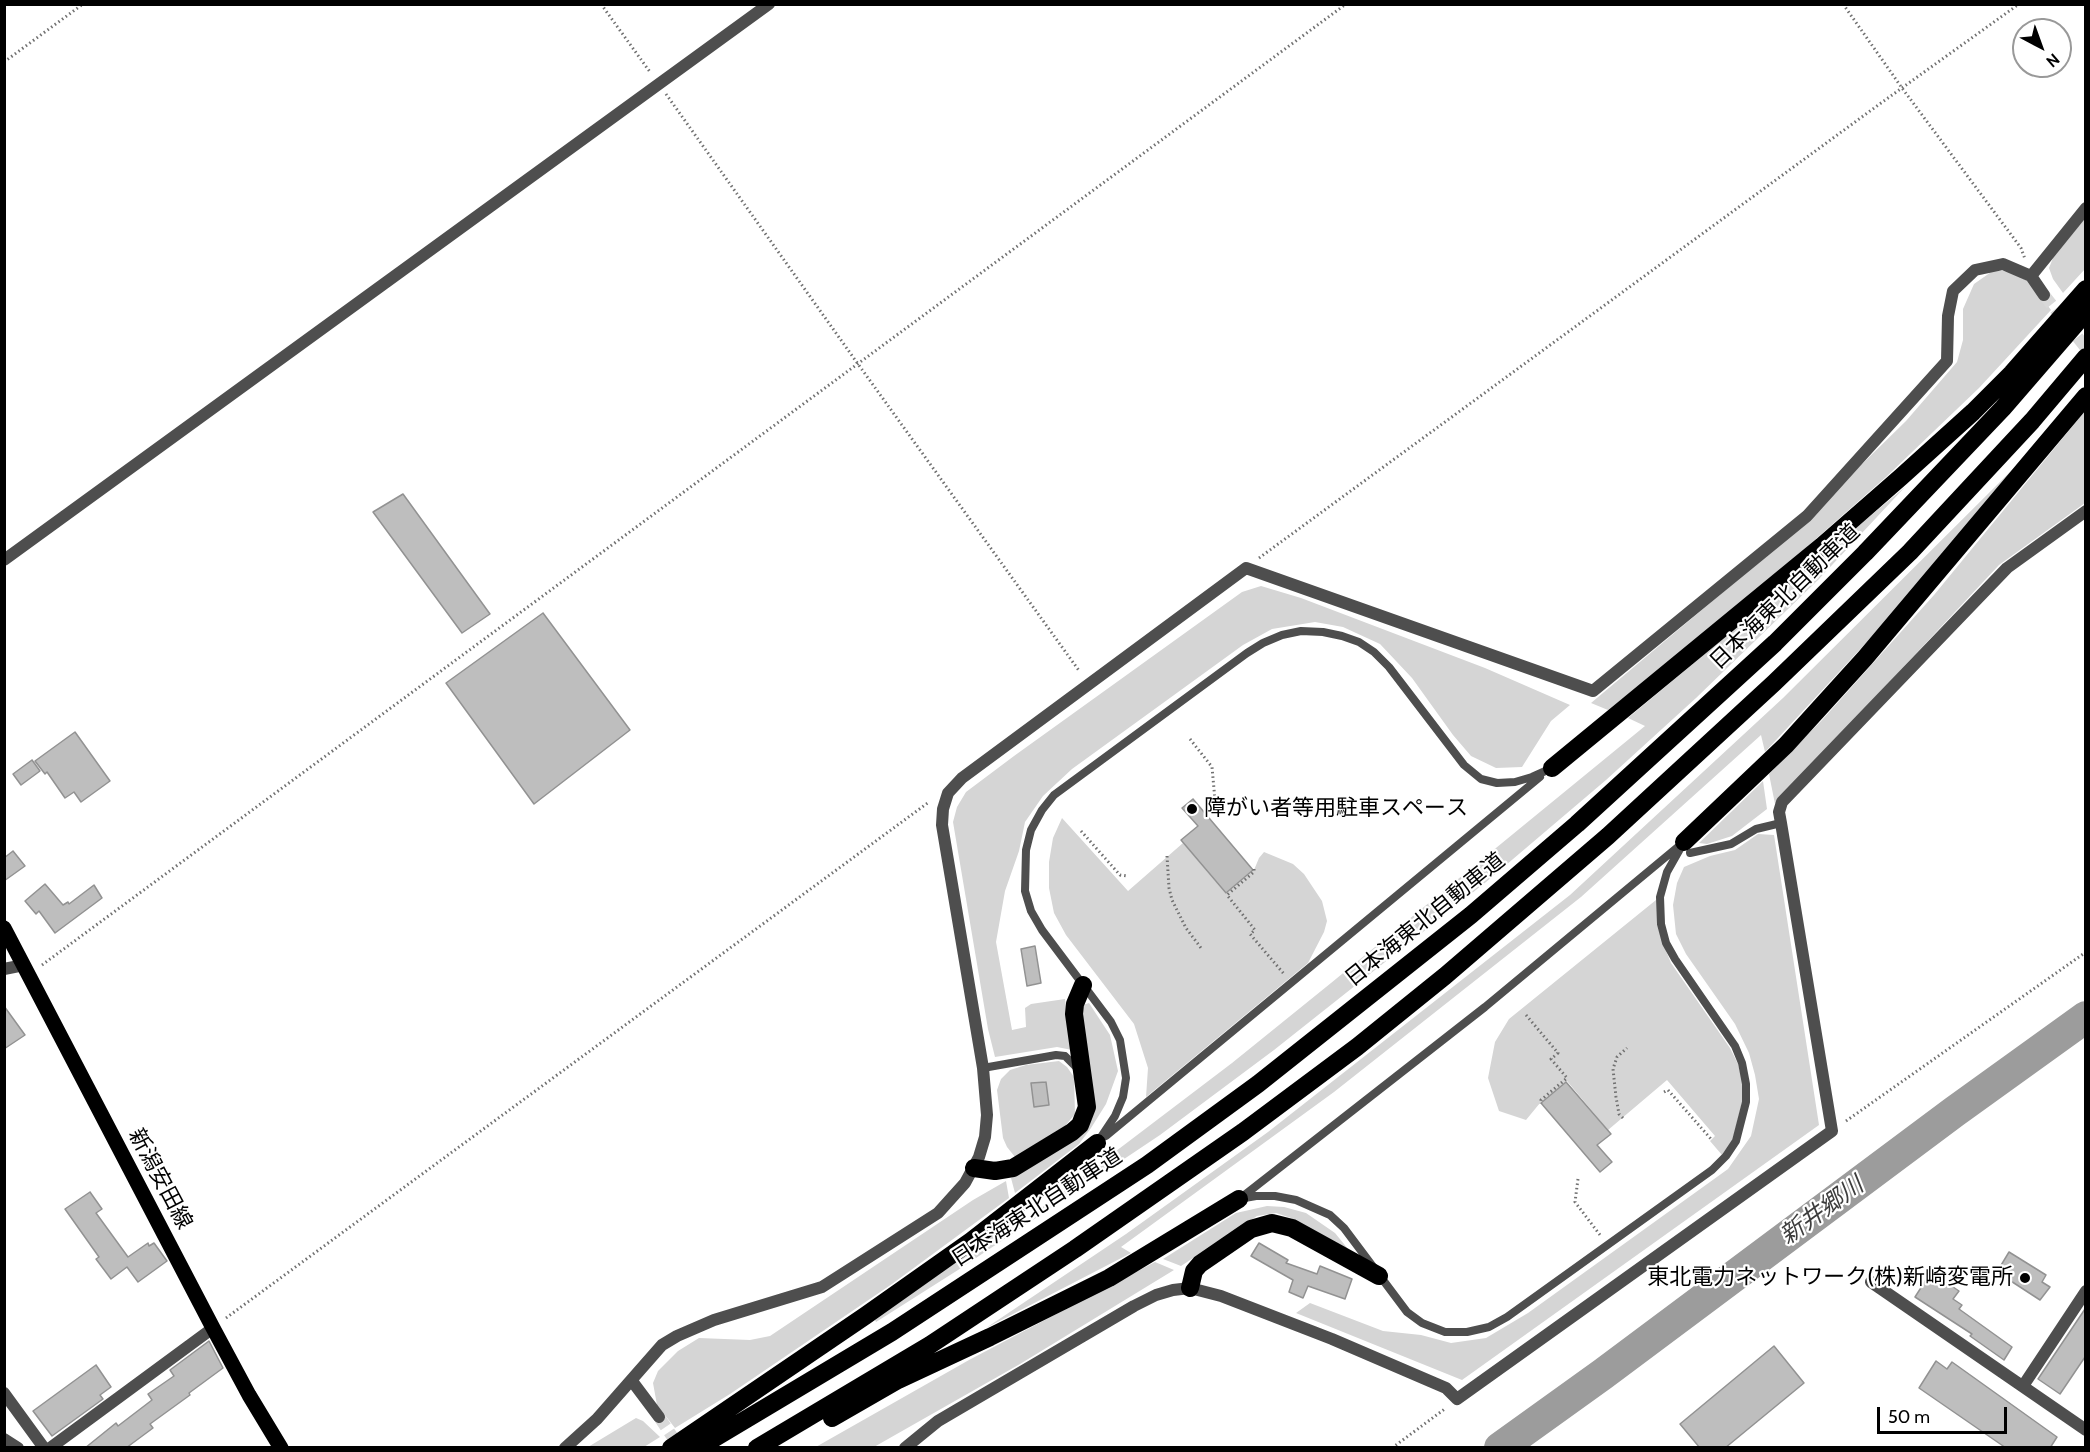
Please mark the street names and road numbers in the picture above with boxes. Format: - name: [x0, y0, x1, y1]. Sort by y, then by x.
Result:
- street label: 日本海東北自動車道: [1705, 519, 1865, 675]
- street label: 日本海東北自動車道: [1340, 847, 1510, 993]
- street label: 新潟安田線: [123, 1124, 197, 1234]
- street label: 日本海東北自動車道: [947, 1143, 1127, 1273]

